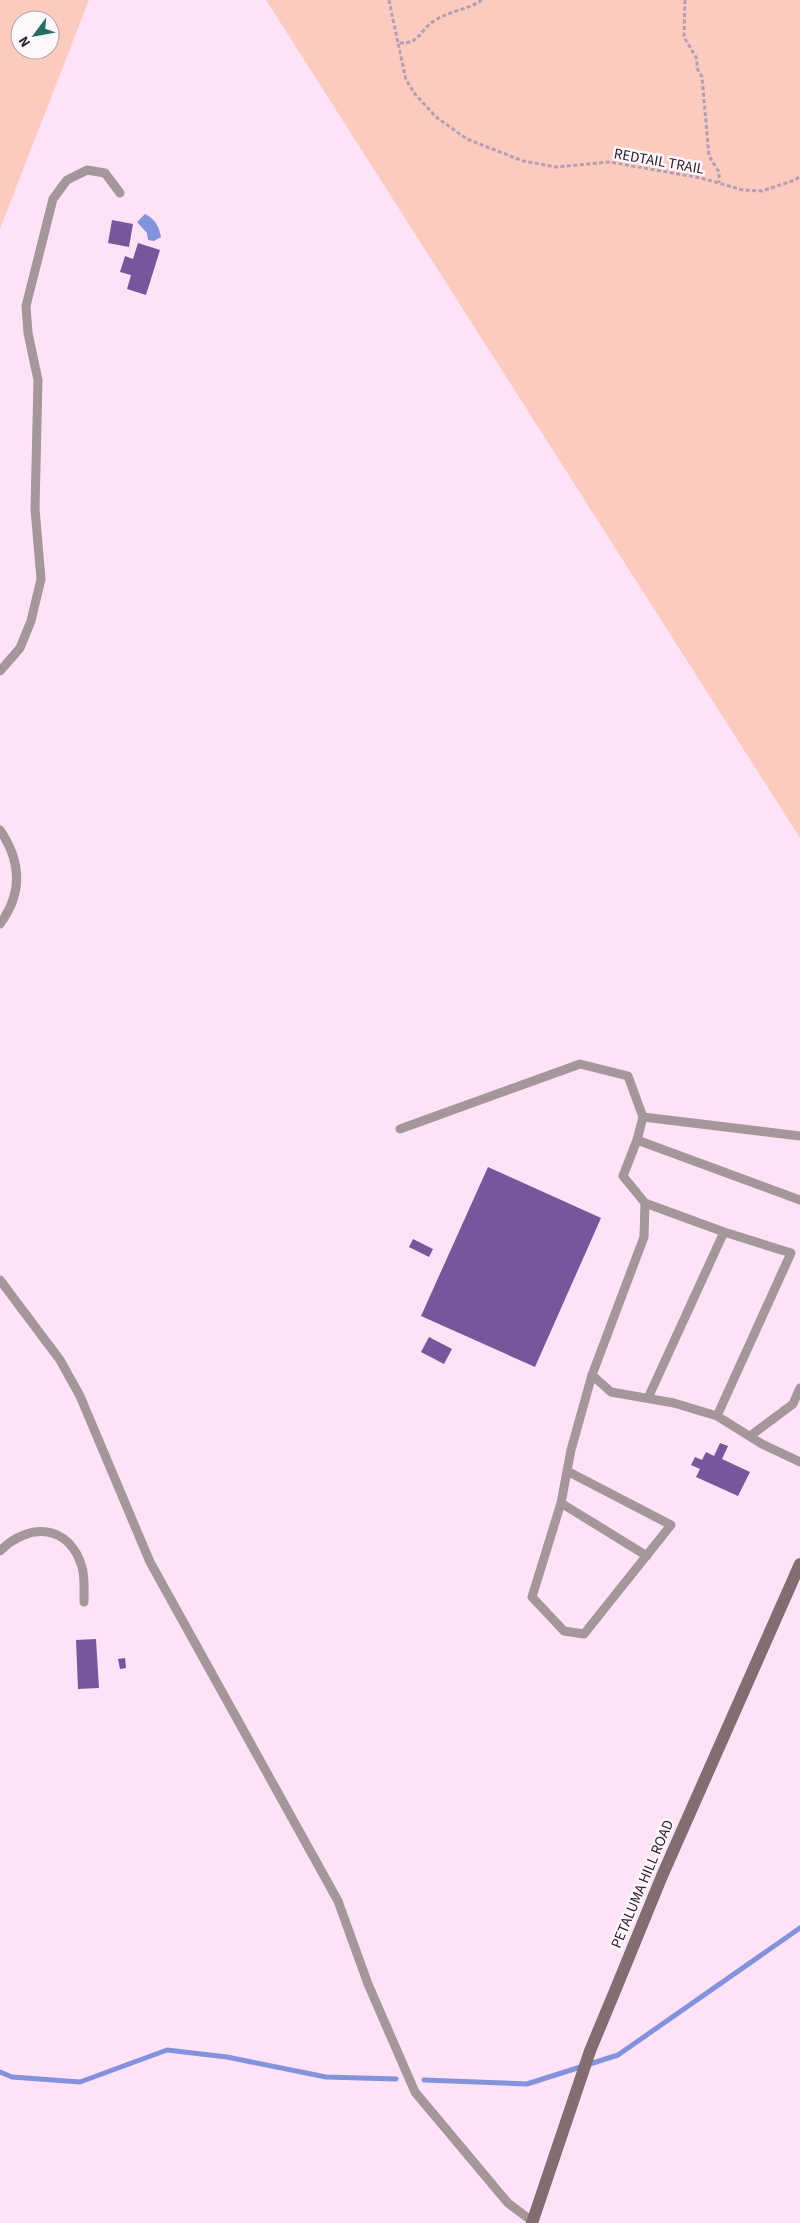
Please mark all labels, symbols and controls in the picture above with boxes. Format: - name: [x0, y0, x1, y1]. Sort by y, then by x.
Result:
- north arrow: [10, 10, 60, 60]
- text: N: [14, 32, 36, 51]
- street label: REDTAIL TRAIL: [612, 143, 706, 180]
- street label: PETALUMA HILL ROAD: [606, 1817, 679, 1952]

